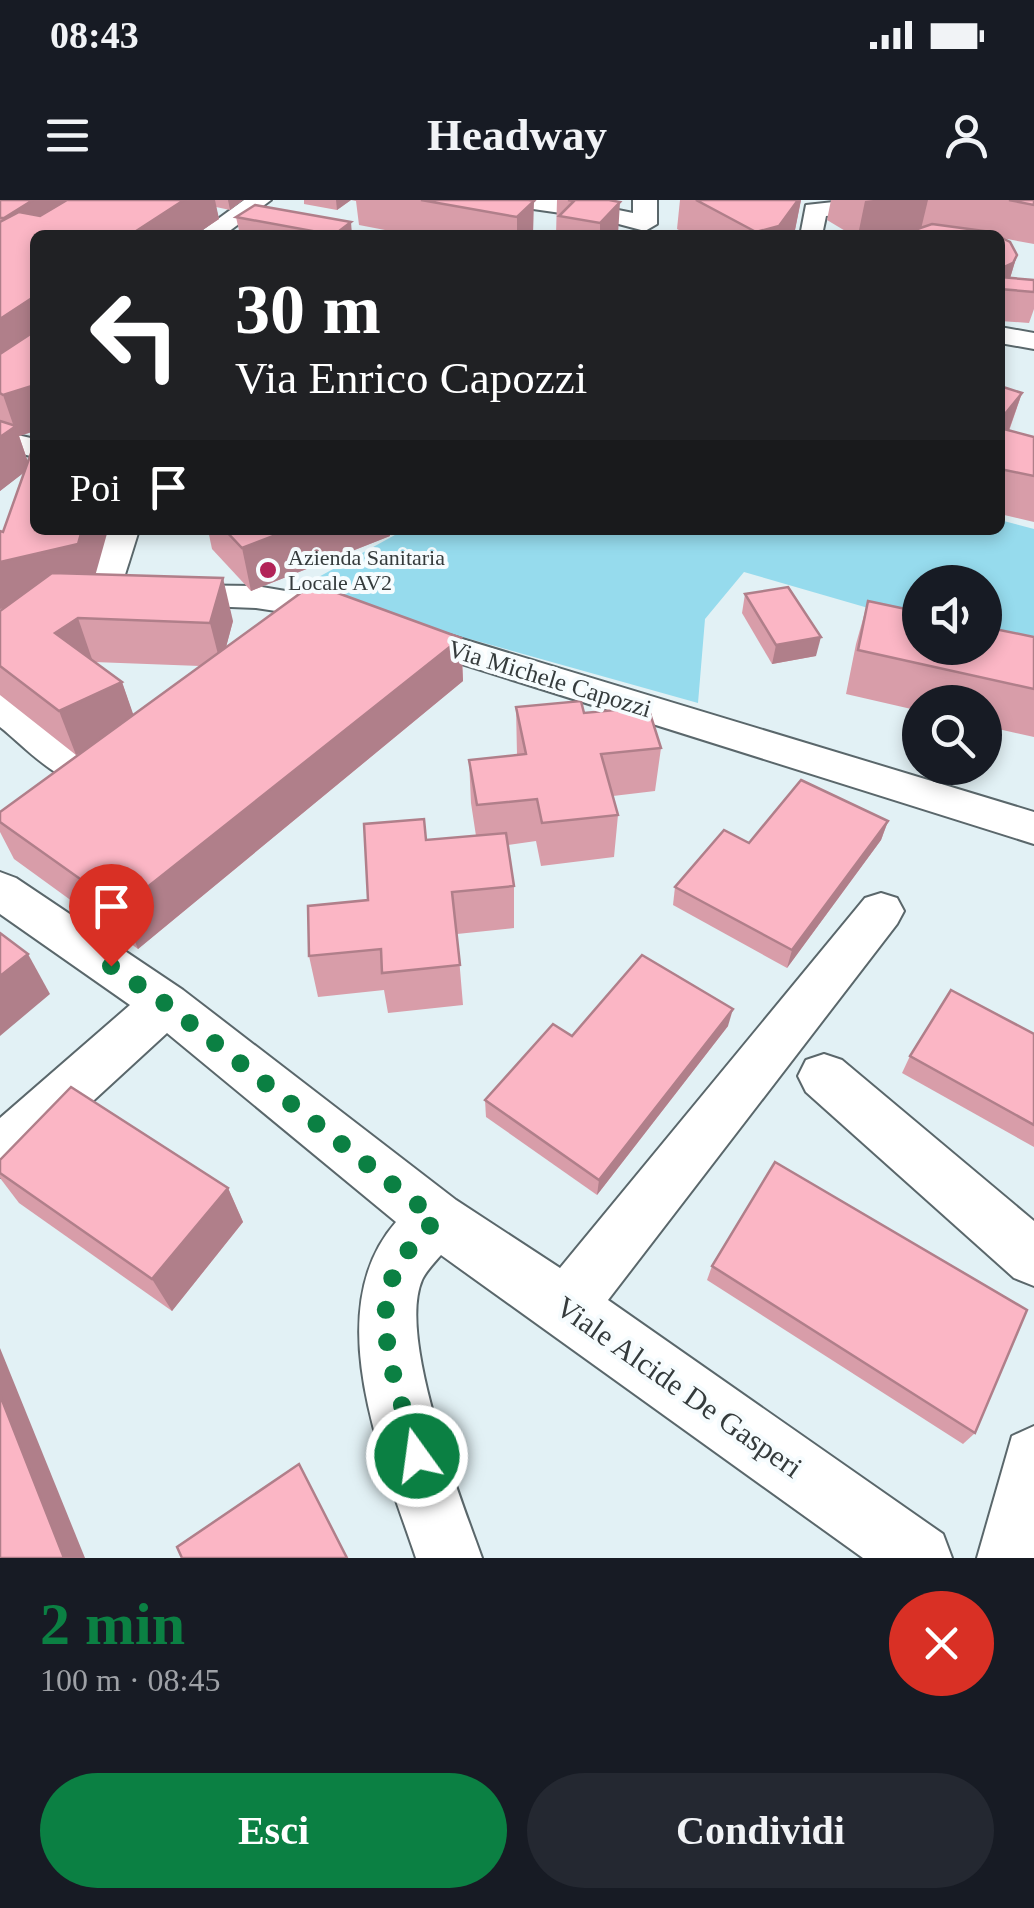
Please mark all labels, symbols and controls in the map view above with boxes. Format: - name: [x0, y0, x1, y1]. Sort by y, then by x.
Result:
- text: 08:43: [50, 14, 139, 56]
- icon: menu: [40, 108, 95, 163]
- icon: person: [939, 108, 994, 163]
- text: Headway: [427, 110, 607, 160]
- icon: left: [70, 270, 200, 400]
- text: 30 m: [235, 271, 381, 348]
- text: Via Enrico Capozzi: [235, 353, 587, 403]
- icon: arrive: [141, 460, 196, 515]
- text: Poi: [70, 467, 121, 509]
- place label: Azienda Sanitaria Locale AV2: [288, 545, 445, 595]
- marker: Azienda Sanitaria Locale AV2: [257, 559, 279, 581]
- map controls: [902, 565, 1002, 785]
- button: sound: [902, 565, 1002, 665]
- street label: Via Michele Capozzi: [445, 635, 655, 722]
- button: search: [902, 685, 1002, 785]
- pin: [69, 864, 154, 967]
- icon: arrive: [84, 879, 139, 934]
- street label: Viale Alcide De Gasperi: [550, 1289, 808, 1484]
- position arrow: [365, 1404, 469, 1508]
- text: 2 min: [40, 1591, 185, 1657]
- button: close: [889, 1591, 994, 1696]
- text: 100 m · 08:45: [40, 1662, 220, 1698]
- button: Esci: [40, 1773, 507, 1888]
- button: Condividi: [527, 1773, 994, 1888]

